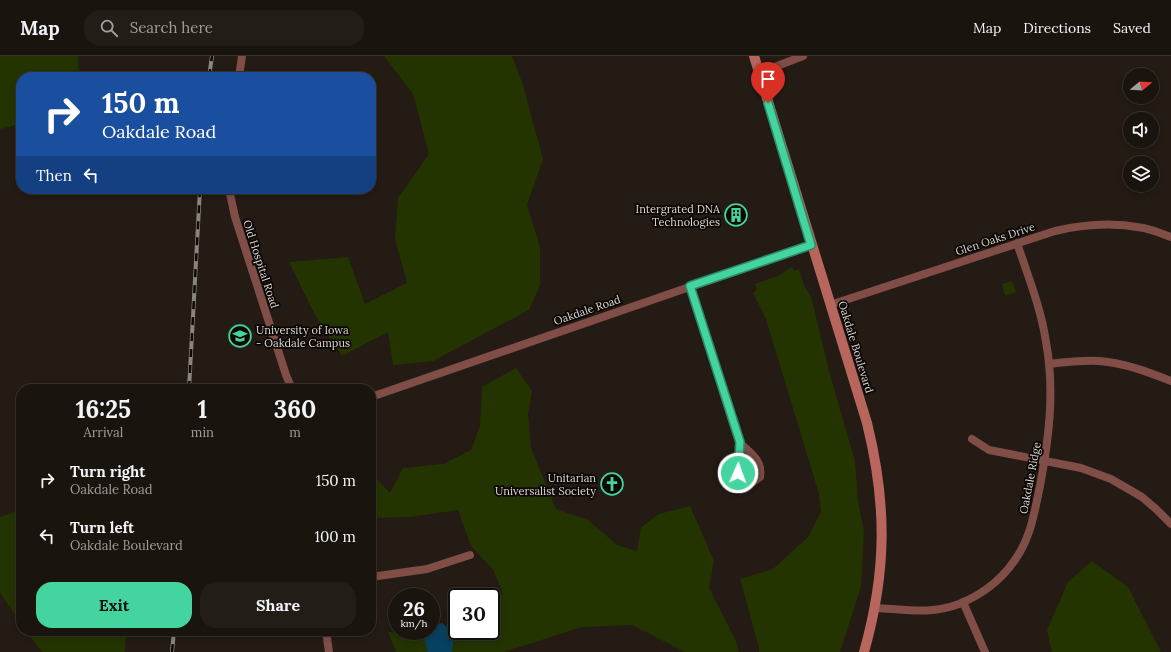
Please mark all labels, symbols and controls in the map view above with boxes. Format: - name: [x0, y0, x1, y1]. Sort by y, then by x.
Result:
- search box: [84, 10, 364, 46]
- text: Map: [20, 16, 60, 40]
- icon: search: [98, 17, 120, 39]
- text: Search here: [130, 18, 213, 37]
- text: Map: [973, 19, 1001, 37]
- text: Directions: [1023, 19, 1091, 37]
- text: Saved: [1113, 19, 1151, 37]
- pin: [751, 62, 785, 103]
- icon: arrive: [757, 68, 779, 90]
- north arrow: [1123, 68, 1159, 104]
- map controls: [1123, 68, 1159, 192]
- text: 150 m: [102, 85, 179, 121]
- icon: right: [36, 88, 88, 140]
- button: sound: [1123, 112, 1159, 148]
- text: Oakdale Road: [102, 120, 216, 143]
- button: layers: [1123, 156, 1159, 192]
- icon: left: [80, 164, 102, 186]
- text: Then: [36, 166, 72, 185]
- place label: Intergrated DNA Technologies: [636, 202, 721, 229]
- building icon: Intergrated DNA Technologies: [723, 202, 749, 228]
- street label: Old Hospital Road: [240, 218, 282, 310]
- street label: Glen Oaks Drive: [954, 220, 1037, 258]
- street label: Oakdale Road: [552, 292, 623, 328]
- street label: Oakdale Boulevard: [835, 299, 877, 395]
- school or university icon: University of Iowa - Oakdale Campus: [227, 323, 253, 349]
- place label: University of Iowa - Oakdale Campus: [256, 323, 350, 350]
- text: 16:25: [76, 394, 131, 425]
- text: 1: [198, 394, 207, 425]
- text: 360: [274, 394, 316, 425]
- text: Arrival: [84, 424, 123, 441]
- text: min: [191, 424, 214, 441]
- text: m: [289, 424, 301, 441]
- street label: Oakdale Ridge: [1016, 441, 1044, 515]
- position arrow: [717, 452, 759, 494]
- text: Turn right: [70, 462, 146, 481]
- icon: right: [36, 469, 58, 491]
- text: 150 m: [316, 471, 356, 490]
- place label: Unitarian Universalist Society: [495, 471, 596, 498]
- church icon: Unitarian Universalist Society: [599, 471, 625, 497]
- text: Oakdale Road: [70, 481, 153, 498]
- text: Turn left: [70, 518, 134, 537]
- icon: left: [36, 525, 58, 547]
- text: 100 m: [315, 527, 356, 546]
- text: Oakdale Boulevard: [70, 537, 183, 554]
- button: Exit: [36, 582, 192, 628]
- button: Share: [200, 582, 356, 628]
- speed limit sign: 30: [448, 588, 500, 640]
- text: 26: [403, 596, 425, 621]
- text: km/h: [400, 617, 428, 630]

